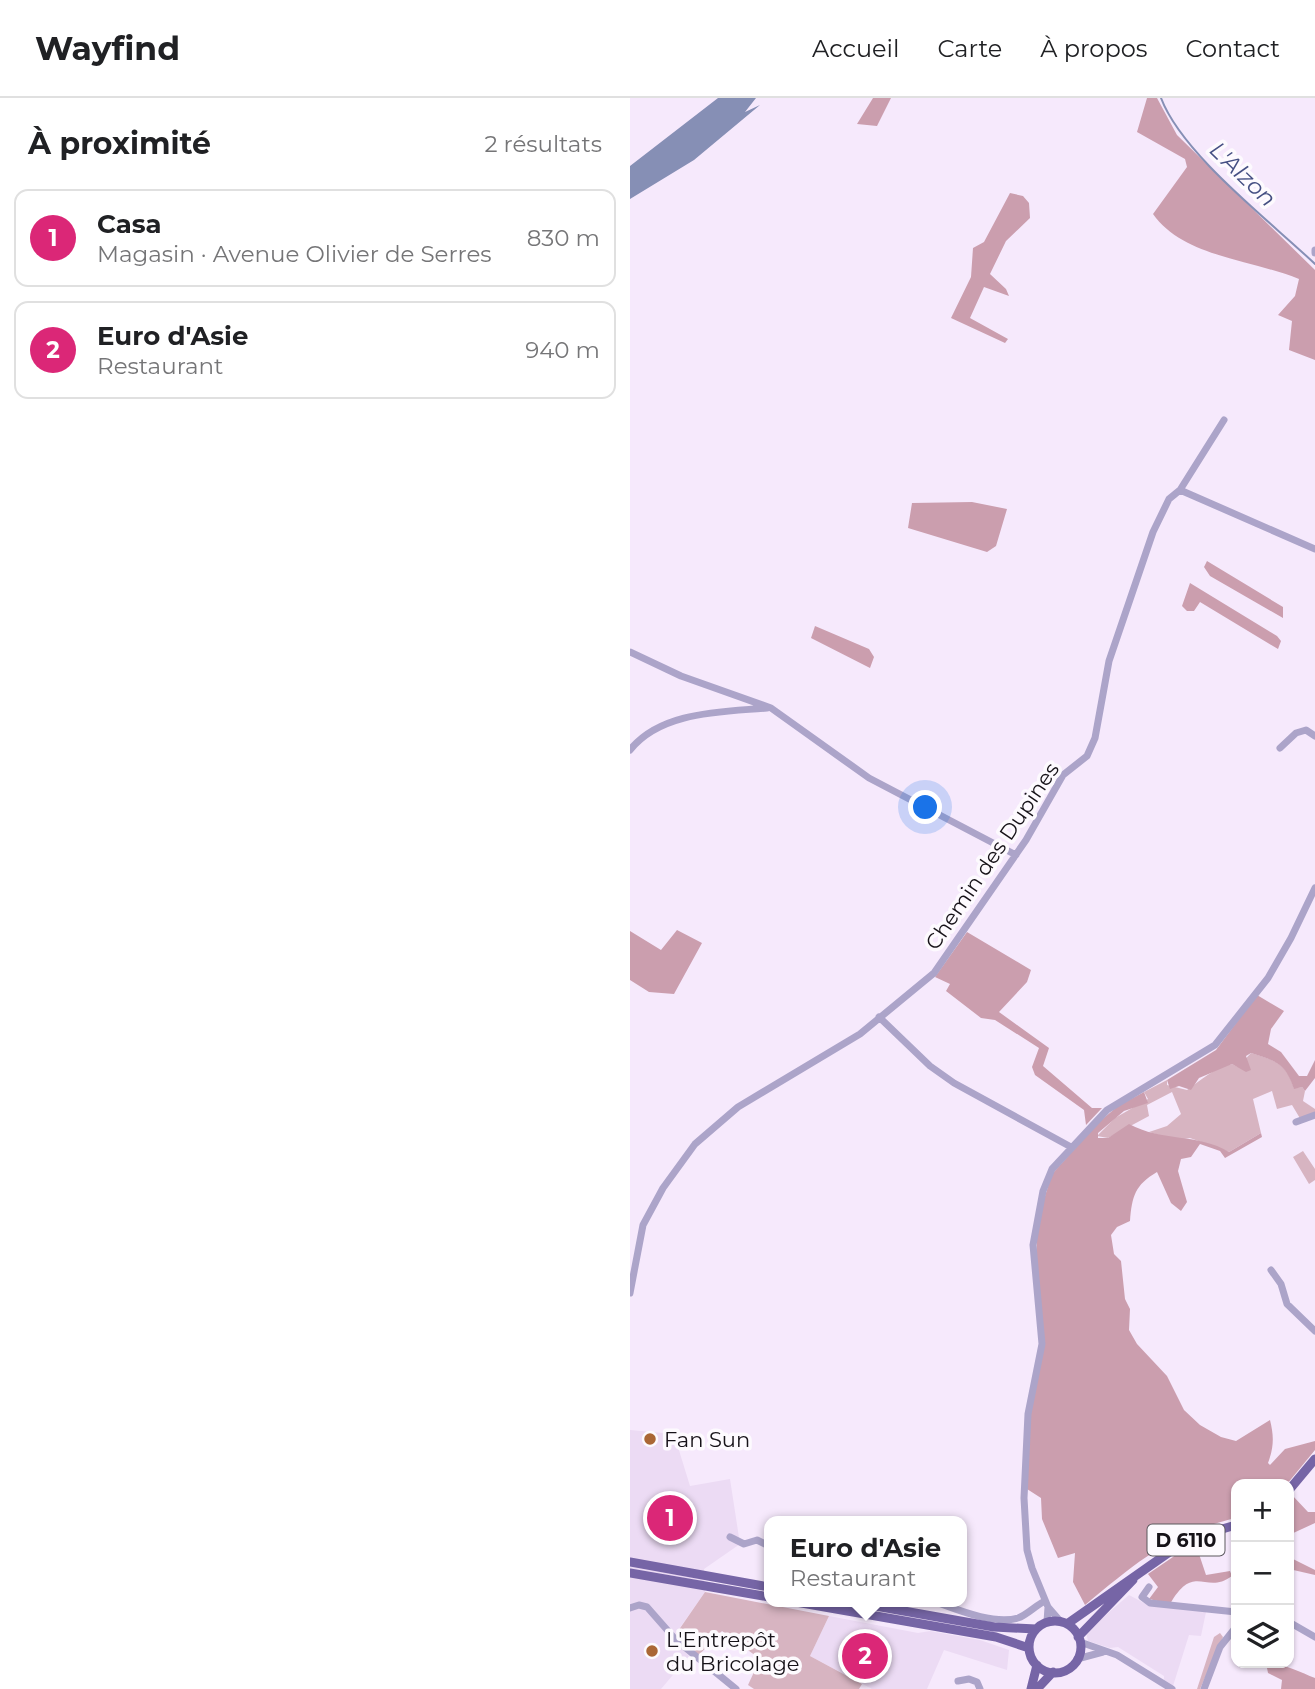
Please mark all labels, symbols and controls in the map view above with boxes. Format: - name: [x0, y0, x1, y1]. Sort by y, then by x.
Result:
- text: Wayfind: [35, 28, 180, 68]
- text: Accueil: [812, 34, 899, 63]
- text: Carte: [937, 34, 1002, 63]
- text: À propos: [1040, 34, 1147, 63]
- text: Contact: [1185, 34, 1280, 63]
- text: À proximité: [28, 125, 211, 162]
- text: 2 résultats: [484, 130, 602, 158]
- water label: L'Alzon: [1204, 136, 1282, 212]
- text: Casa: [97, 208, 162, 240]
- text: 1: [48, 224, 58, 252]
- text: 830 m: [527, 224, 600, 252]
- text: Magasin · Avenue Olivier de Serres: [97, 240, 492, 268]
- text: Euro d'Asie: [97, 320, 248, 352]
- text: 2: [46, 336, 60, 364]
- text: 940 m: [525, 336, 600, 364]
- text: Restaurant: [97, 352, 223, 380]
- street label: Chemin des Dupines: [920, 758, 1064, 954]
- your location: [908, 790, 942, 824]
- place label: Fan Sun: [664, 1427, 750, 1452]
- marker: Fan Sun: [642, 1431, 658, 1447]
- map controls: [1231, 1479, 1294, 1668]
- button: +: [1231, 1479, 1294, 1542]
- pin: 1: [647, 1492, 693, 1544]
- popup: [764, 1516, 967, 1607]
- road number: D 6110: [1148, 1524, 1224, 1556]
- text: Euro d'Asie: [790, 1532, 941, 1564]
- button: −: [1231, 1542, 1294, 1605]
- text: Restaurant: [790, 1564, 916, 1592]
- button: layers: [1231, 1605, 1294, 1668]
- place label: L'Entrepôt du Bricolage: [666, 1627, 800, 1676]
- pin: 2: [842, 1630, 888, 1682]
- marker: L'Entrepôt du Bricolage: [644, 1643, 660, 1659]

